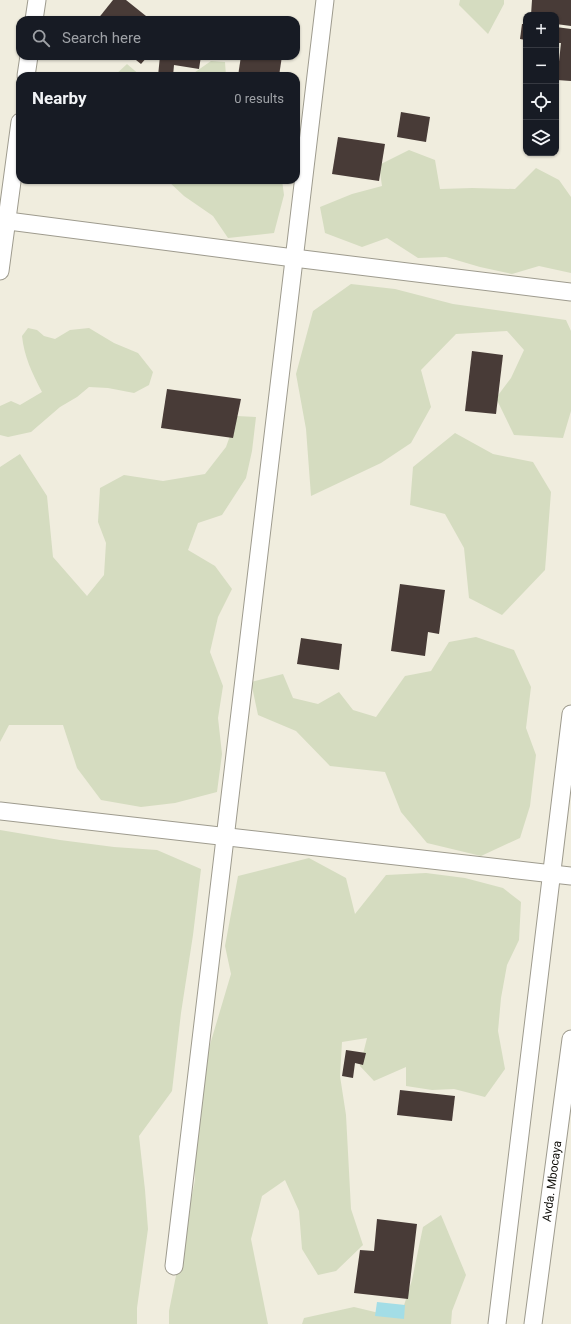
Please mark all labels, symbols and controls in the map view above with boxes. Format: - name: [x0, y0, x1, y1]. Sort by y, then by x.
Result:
- map controls: [523, 12, 559, 156]
- button: +: [523, 12, 559, 48]
- search box: [16, 16, 300, 60]
- icon: search: [30, 27, 52, 49]
- text: Search here: [62, 29, 141, 47]
- button: −: [523, 48, 559, 84]
- button: locate: [523, 84, 559, 120]
- text: Nearby: [32, 88, 87, 108]
- text: 0 results: [234, 91, 284, 106]
- button: layers: [523, 120, 559, 156]
- street label: Avda. Mbocaya: [540, 1140, 564, 1223]

